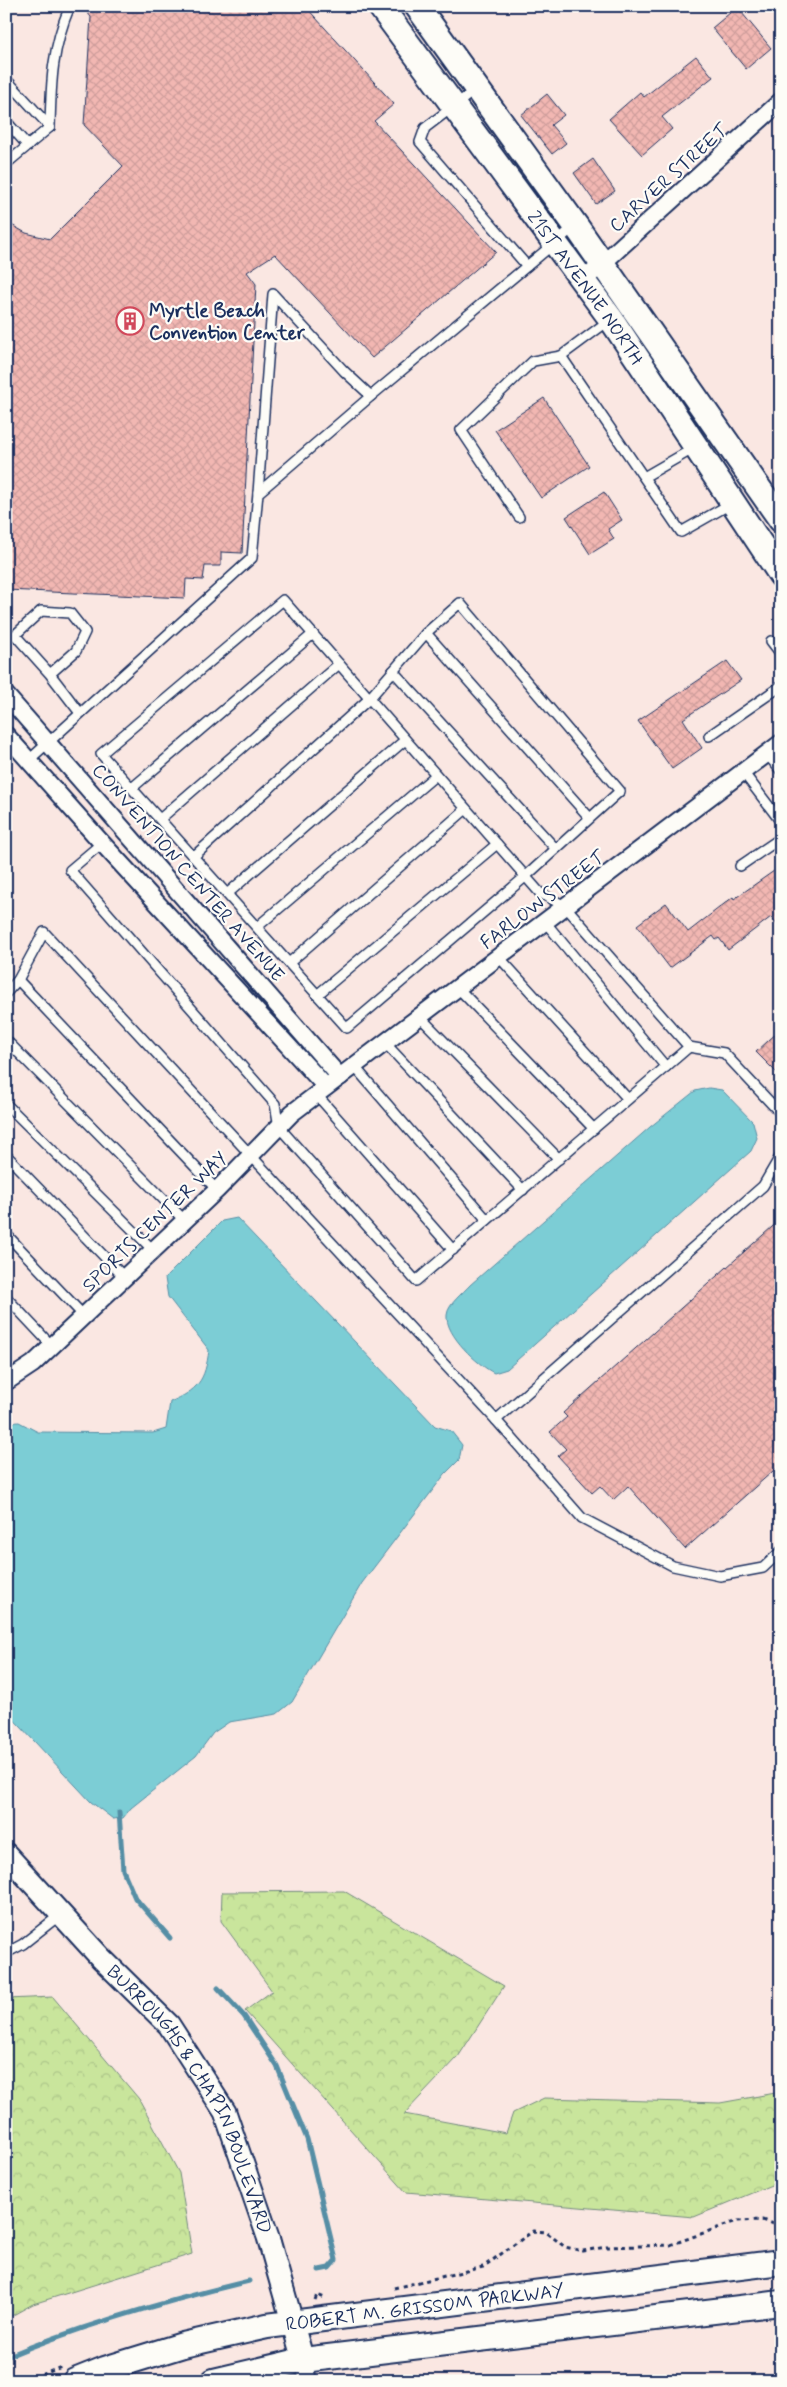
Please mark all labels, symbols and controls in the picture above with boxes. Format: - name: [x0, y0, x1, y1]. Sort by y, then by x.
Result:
- street label: CARVER STREET: [604, 117, 734, 238]
- street label: 21ST AVENUE NORTH: [521, 206, 649, 371]
- place label: Myrtle Beach Convention Center: [149, 299, 306, 346]
- building icon: Myrtle Beach Convention Center: [115, 306, 145, 336]
- street label: CONVENTION CENTER AVENUE: [86, 759, 290, 987]
- street label: FARLOW STREET: [475, 844, 611, 955]
- street label: SPORTS CENTER WAY: [77, 1146, 233, 1298]
- street label: BURROUGHS & CHAPIN BOULEVARD: [101, 1960, 277, 2237]
- street label: ROBERT M. GRISSOM PARKWAY: [284, 2278, 565, 2338]

